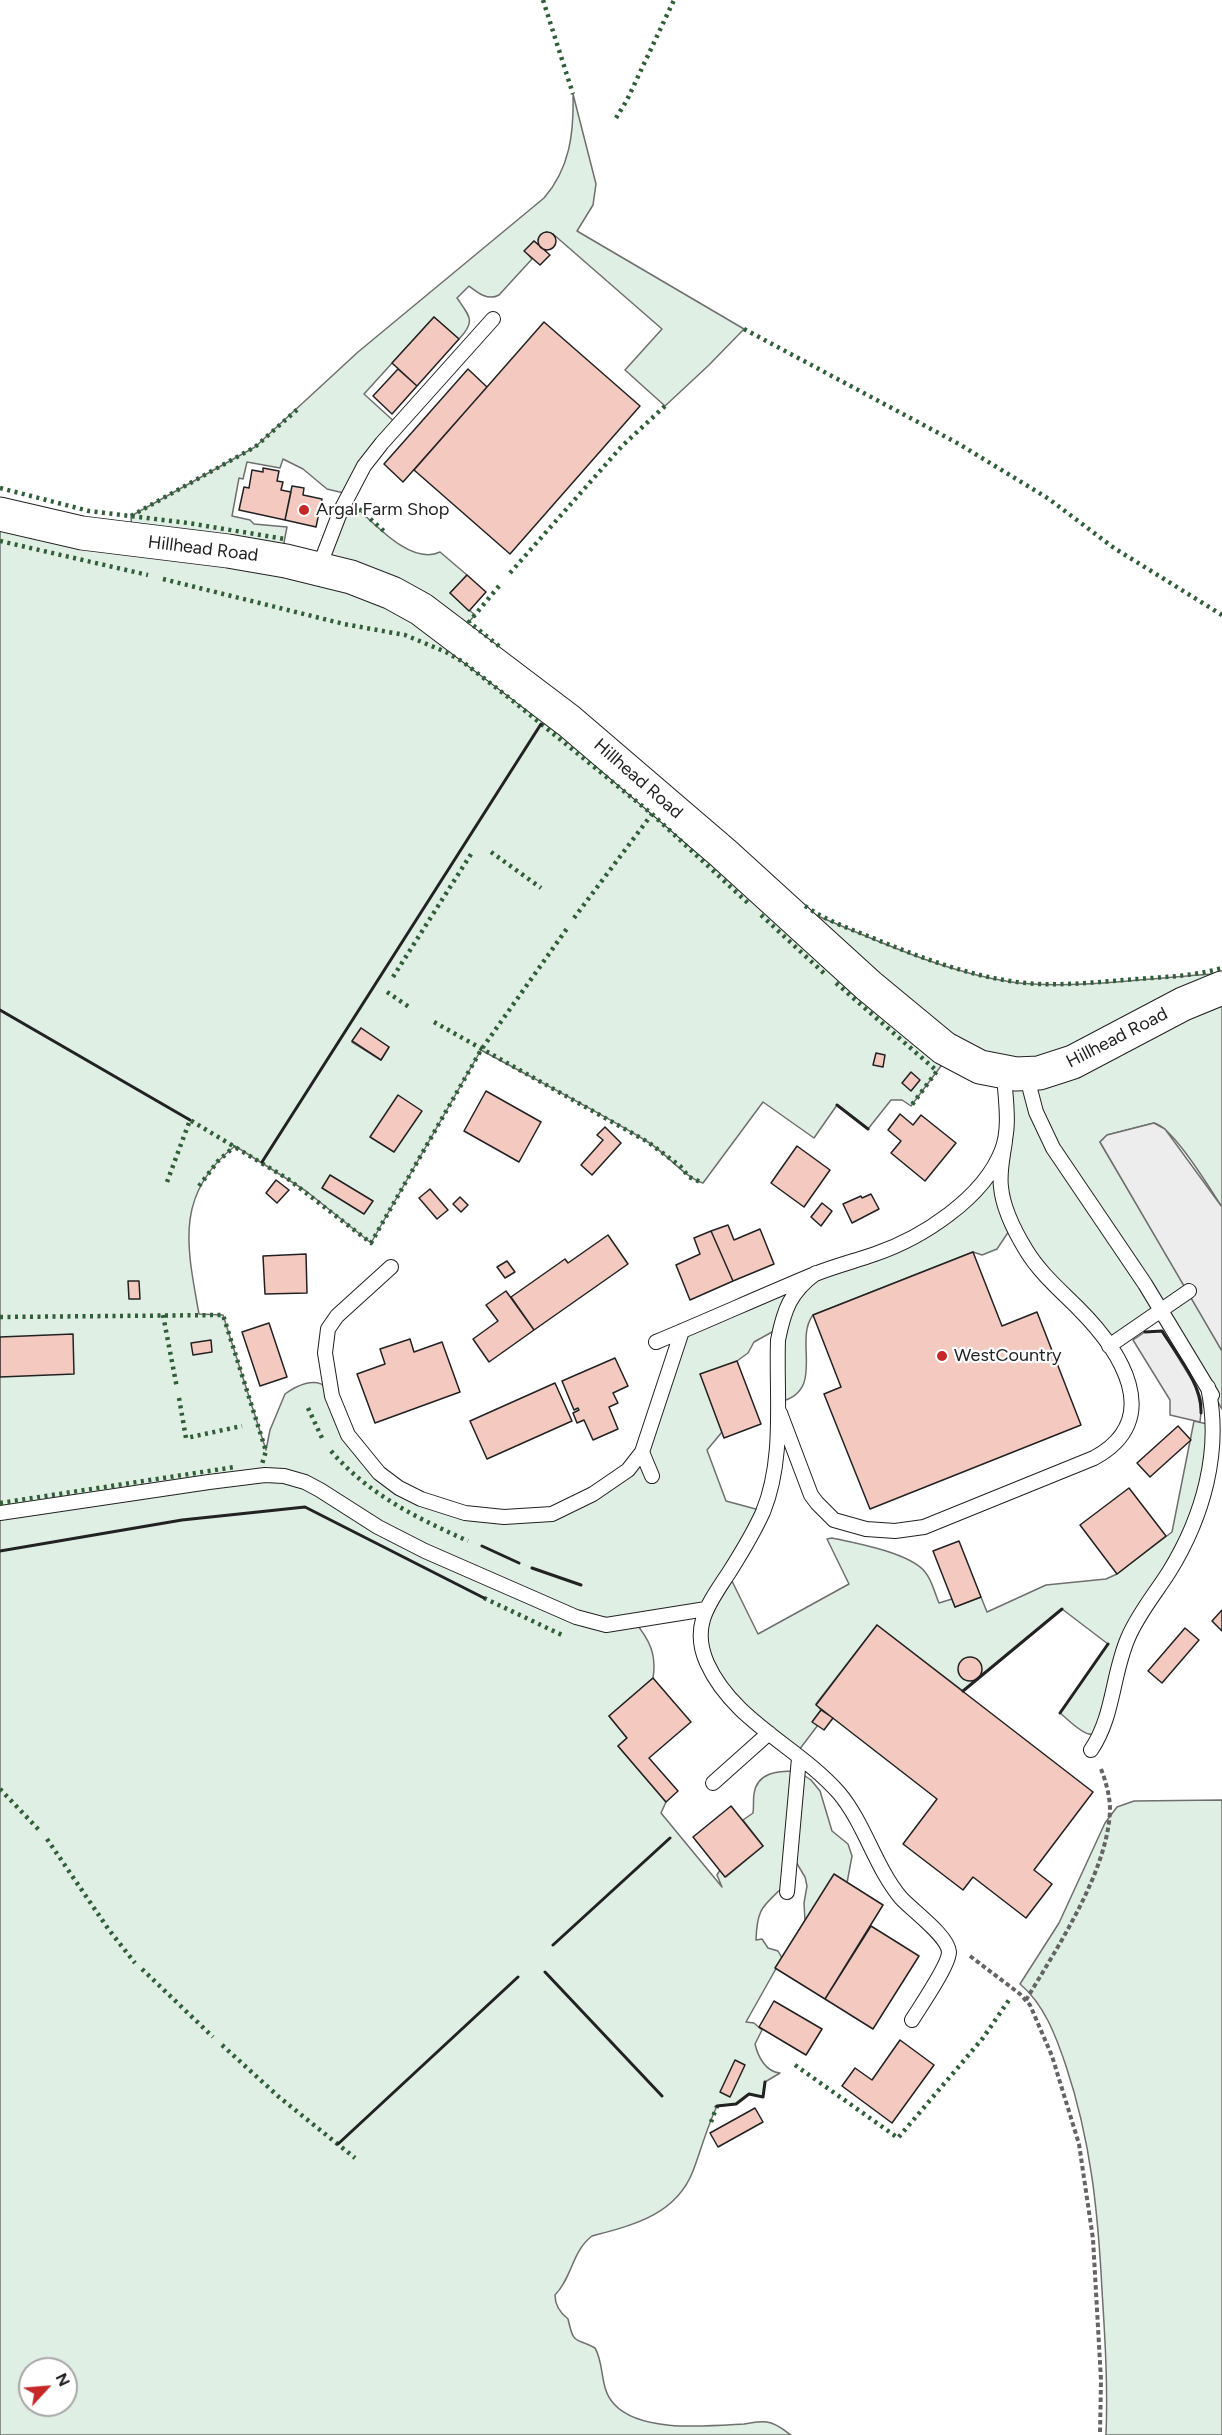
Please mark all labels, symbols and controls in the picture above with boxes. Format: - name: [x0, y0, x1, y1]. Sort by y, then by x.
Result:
- place label: Argal Farm Shop: [316, 499, 449, 521]
- marker: Argal Farm Shop: [297, 503, 311, 517]
- street label: Hillhead Road: [147, 532, 259, 566]
- street label: Hillhead Road: [589, 734, 687, 824]
- street label: Hillhead Road: [1063, 1003, 1171, 1073]
- place label: WestCountry: [954, 1345, 1061, 1367]
- marker: WestCountry: [935, 1349, 949, 1363]
- north arrow: [18, 2357, 78, 2417]
- text: N: [52, 2370, 74, 2389]

